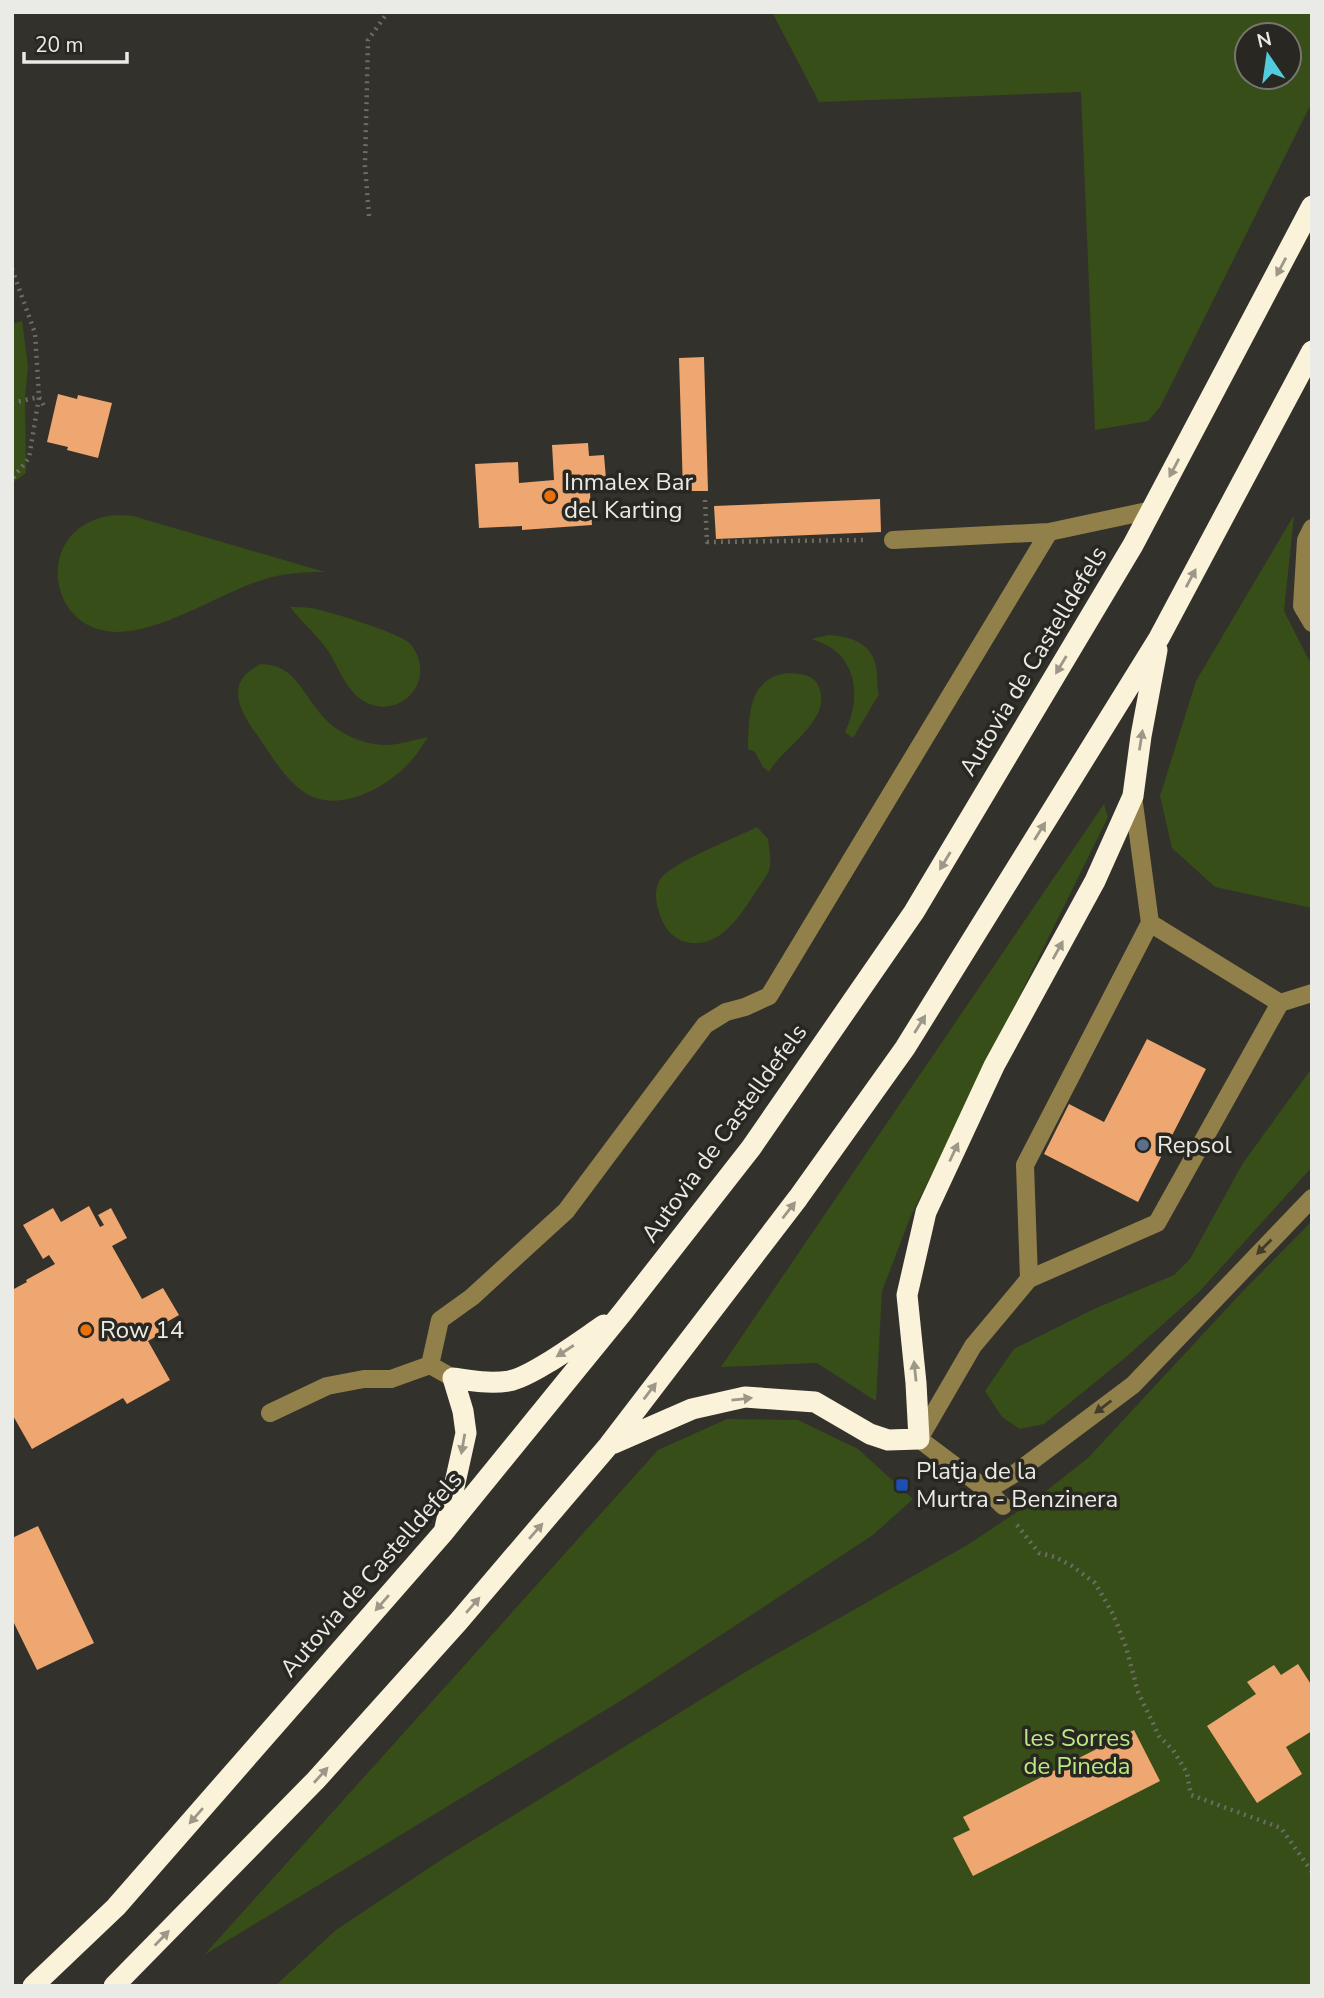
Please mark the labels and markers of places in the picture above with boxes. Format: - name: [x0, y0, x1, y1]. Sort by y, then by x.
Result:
- place label: Inmalex Bar del Karting: [564, 466, 693, 526]
- marker: Inmalex Bar del Karting: [542, 488, 558, 504]
- place label: Repsol: [1157, 1129, 1232, 1161]
- marker: Repsol: [1135, 1137, 1151, 1153]
- place label: Row 14: [100, 1314, 184, 1346]
- marker: Row 14: [78, 1322, 94, 1338]
- place label: Platja de la Murtra - Benzinera: [916, 1455, 1118, 1515]
- marker: Platja de la Murtra - Benzinera: [894, 1477, 910, 1493]

